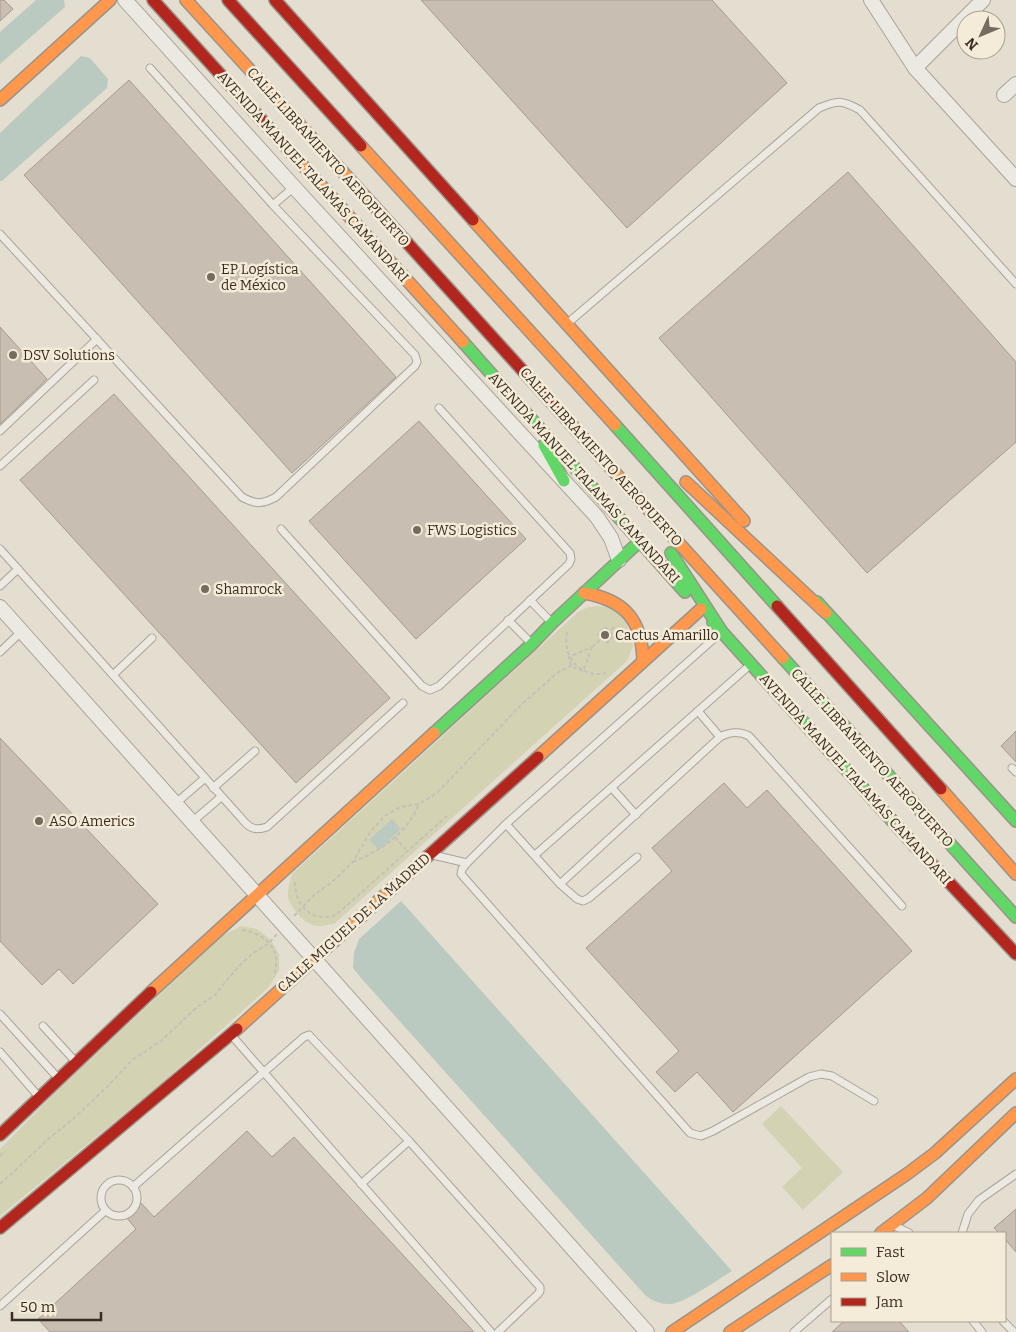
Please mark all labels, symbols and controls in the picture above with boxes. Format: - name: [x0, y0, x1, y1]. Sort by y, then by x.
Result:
- north arrow: [956, 10, 1006, 60]
- text: N: [962, 34, 982, 53]
- street label: CALLE LIBRAMIENTO AEROPUERTO: [243, 64, 413, 250]
- street label: AVENIDA MANUEL TALAMAS CAMANDARI: [214, 68, 412, 286]
- place label: EP Logística de México: [221, 261, 299, 294]
- marker: EP Logística de México: [205, 271, 217, 283]
- place label: DSV Solutions: [23, 347, 115, 364]
- marker: DSV Solutions: [7, 349, 19, 361]
- street label: CALLE LIBRAMIENTO AEROPUERTO: [516, 364, 686, 550]
- street label: AVENIDA MANUEL TALAMAS CAMANDARI: [485, 369, 683, 587]
- place label: FWS Logistics: [427, 522, 517, 539]
- marker: FWS Logistics: [411, 524, 423, 536]
- place label: Shamrock: [215, 581, 282, 598]
- marker: Shamrock: [199, 583, 211, 595]
- place label: Cactus Amarillo: [615, 627, 719, 644]
- marker: Cactus Amarillo: [599, 629, 611, 641]
- street label: CALLE LIBRAMIENTO AEROPUERTO: [787, 665, 957, 851]
- street label: AVENIDA MANUEL TALAMAS CAMANDARI: [756, 670, 954, 888]
- place label: ASO Americs: [49, 813, 135, 830]
- marker: ASO Americs: [33, 815, 45, 827]
- street label: CALLE MIGUEL DE LA MADRID: [274, 850, 434, 996]
- legend: [831, 1232, 1006, 1322]
- text: Fast: [876, 1243, 905, 1261]
- text: Slow: [876, 1268, 911, 1286]
- scale bar: [12, 1290, 101, 1322]
- text: Jam: [875, 1293, 904, 1311]
- text: 50 m: [20, 1298, 56, 1316]

